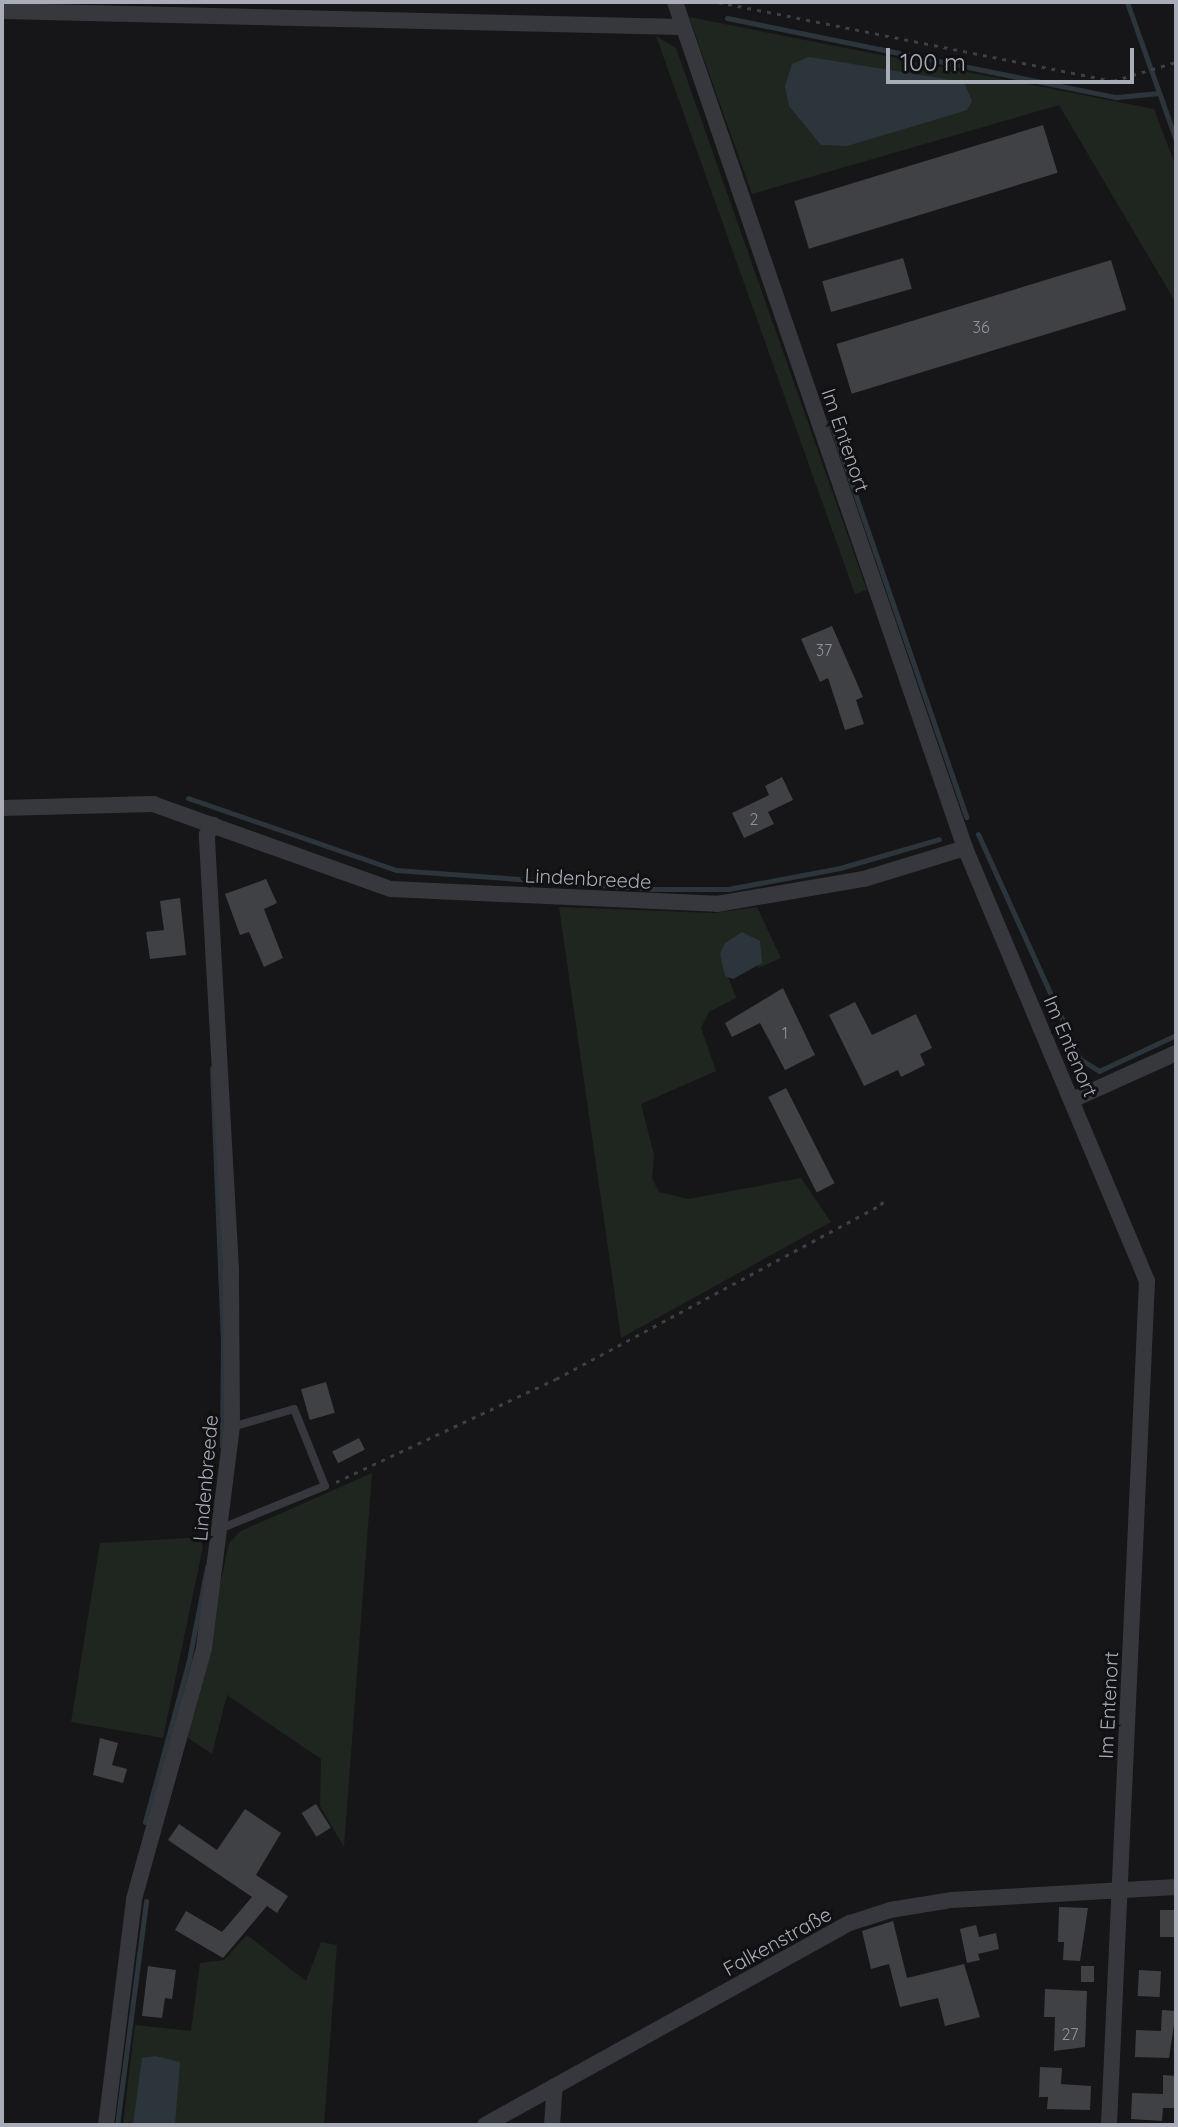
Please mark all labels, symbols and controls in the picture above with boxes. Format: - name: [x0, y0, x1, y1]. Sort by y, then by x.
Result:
- scale bar: [890, 32, 1138, 82]
- text: 100 m: [900, 47, 966, 77]
- house number: 36: [973, 317, 989, 337]
- street label: Im Entenort: [817, 385, 875, 495]
- house number: 37: [816, 640, 832, 660]
- house number: 2: [750, 809, 758, 829]
- street label: Lindenbreede: [524, 863, 652, 893]
- street label: Im Entenort: [1039, 992, 1103, 1100]
- house number: 1: [782, 1023, 788, 1043]
- street label: Lindenbreede: [188, 1414, 222, 1542]
- street label: Im Entenort: [1093, 1651, 1123, 1759]
- street label: Falkenstraße: [719, 1901, 835, 1981]
- house number: 27: [1062, 2024, 1078, 2044]

